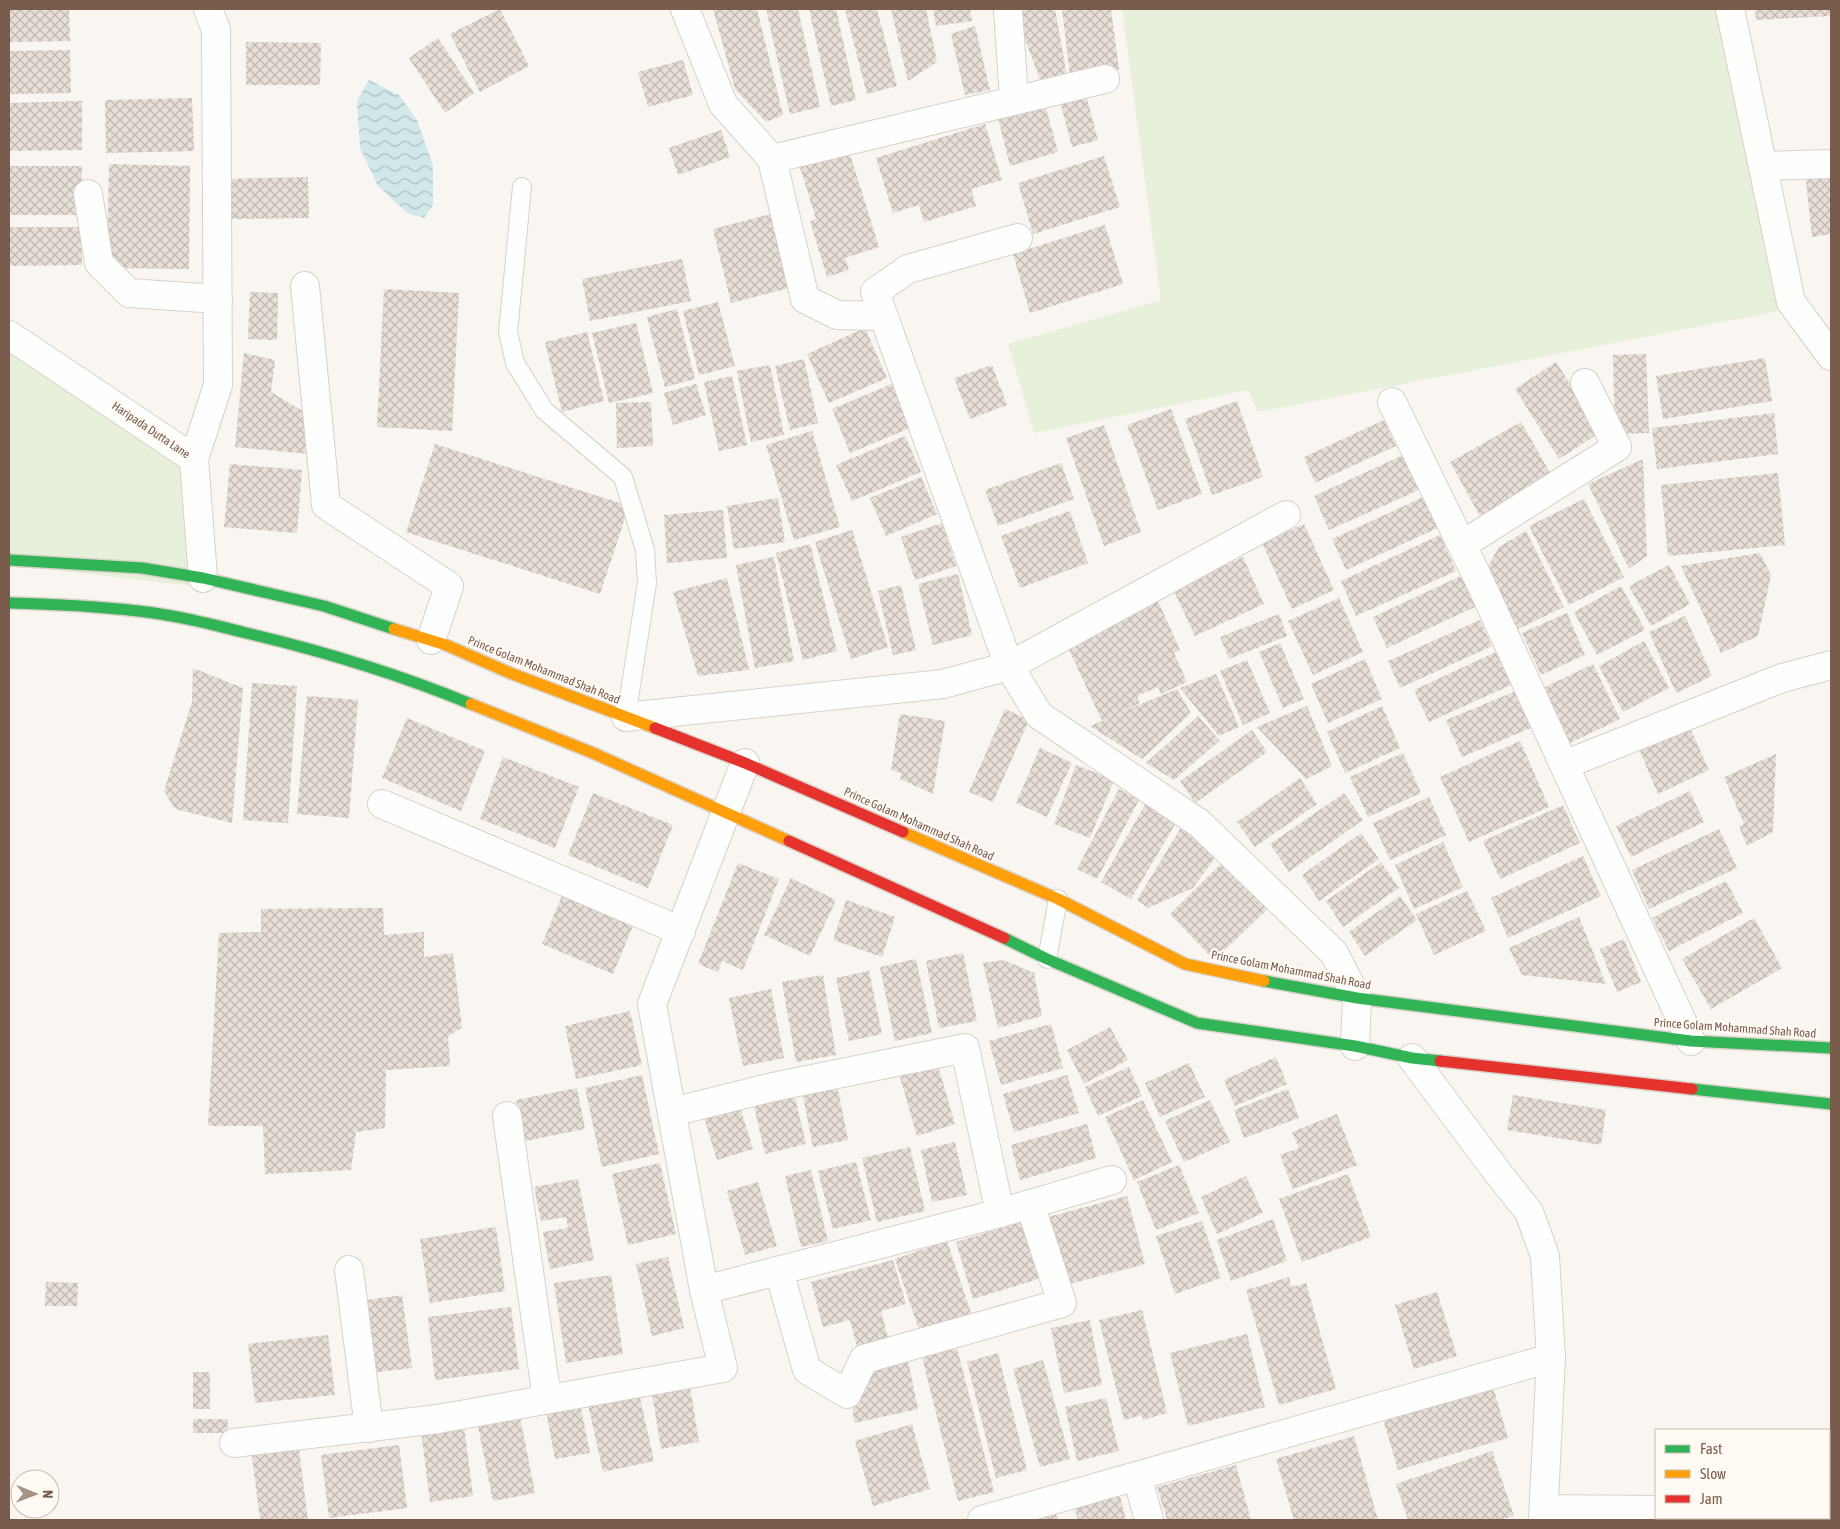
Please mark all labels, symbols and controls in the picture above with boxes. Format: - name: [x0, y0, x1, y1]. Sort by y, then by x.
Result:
- street label: Haripada Dutta Lane: [109, 399, 193, 461]
- street label: Prince Golam Mohammad Shah Road: [466, 633, 622, 707]
- street label: Prince Golam Mohammad Shah Road: [842, 785, 996, 863]
- street label: Prince Golam Mohammad Shah Road: [1210, 948, 1372, 992]
- street label: Prince Golam Mohammad Shah Road: [1653, 1015, 1817, 1041]
- legend: [1655, 1429, 1830, 1519]
- text: Fast: [1700, 1440, 1722, 1457]
- text: Slow: [1700, 1465, 1726, 1482]
- north arrow: [10, 1469, 60, 1519]
- text: N: [40, 1490, 56, 1498]
- text: Jam: [1700, 1490, 1723, 1507]

